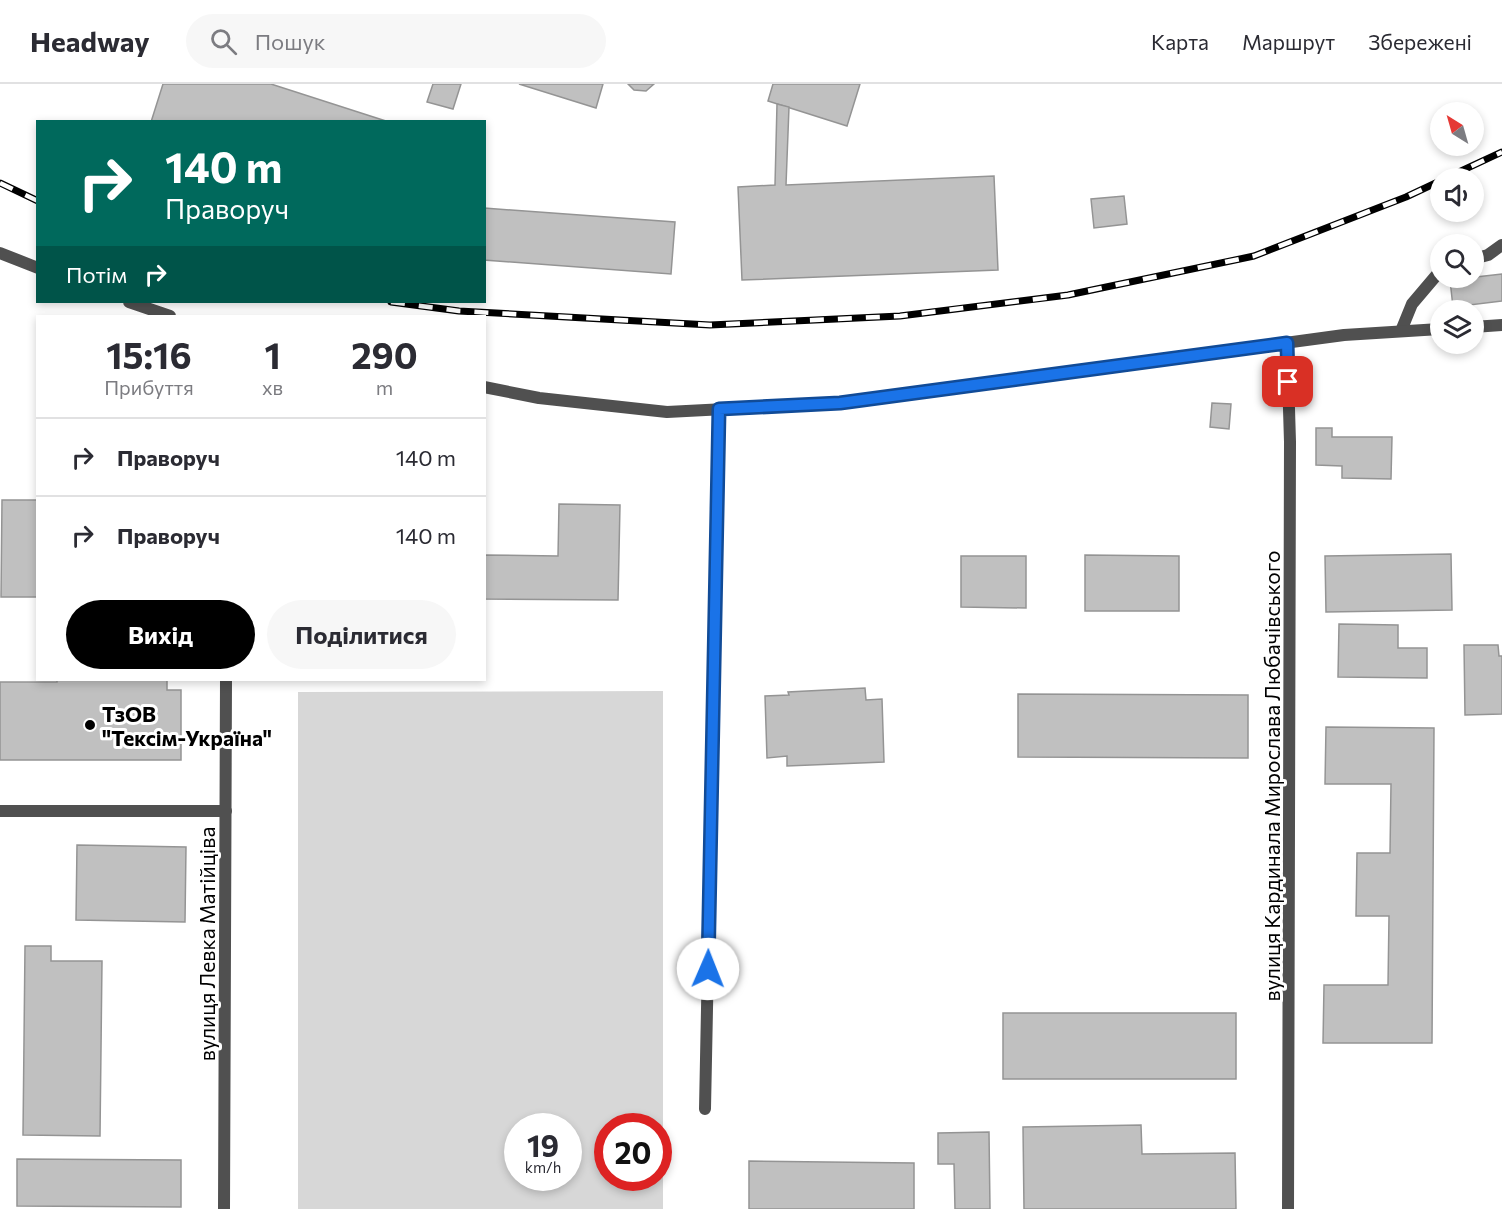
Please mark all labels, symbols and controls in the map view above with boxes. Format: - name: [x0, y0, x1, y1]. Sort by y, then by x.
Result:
- search box: [186, 14, 606, 68]
- text: Headway: [30, 24, 150, 58]
- icon: search: [207, 25, 240, 58]
- text: Пошук: [255, 28, 326, 55]
- text: Карта: [1151, 29, 1209, 54]
- text: Маршрут: [1242, 29, 1335, 54]
- text: Збережені: [1368, 29, 1472, 54]
- north arrow: [1430, 102, 1484, 156]
- map controls: [1430, 102, 1484, 354]
- text: 140 m: [165, 140, 282, 192]
- icon: right: [66, 144, 144, 222]
- button: sound: [1430, 168, 1484, 222]
- text: Праворуч: [165, 192, 289, 225]
- button: search: [1430, 234, 1484, 288]
- icon: right: [139, 258, 172, 291]
- text: Потім: [66, 261, 127, 288]
- button: layers: [1430, 300, 1484, 354]
- text: 15:16: [106, 332, 192, 376]
- text: 1: [264, 332, 281, 376]
- text: 290: [351, 332, 418, 376]
- pin: [1262, 356, 1313, 407]
- icon: arrive: [1271, 365, 1304, 398]
- text: Прибуття: [104, 375, 194, 399]
- text: хв: [262, 375, 283, 399]
- text: m: [376, 375, 393, 399]
- icon: right: [66, 441, 99, 474]
- text: Праворуч: [117, 444, 220, 471]
- text: 140 m: [396, 444, 456, 471]
- icon: right: [66, 519, 99, 552]
- text: Праворуч: [117, 522, 220, 549]
- text: 140 m: [396, 522, 456, 549]
- street label: вулиця Кардинала Мирослава Любачівського: [1259, 551, 1284, 1001]
- button: Вихід: [66, 600, 255, 669]
- button: Поділитися: [267, 600, 456, 669]
- place label: ТзОВ "Тексім-Україна": [102, 701, 272, 750]
- marker: ТзОВ "Тексім-Україна": [83, 718, 97, 732]
- street label: вулиця Левка Матійціва: [194, 827, 219, 1061]
- position arrow: [676, 937, 740, 1001]
- speed limit sign: 20: [594, 1113, 672, 1191]
- text: 19: [527, 1126, 559, 1163]
- text: km/h: [525, 1158, 561, 1176]

